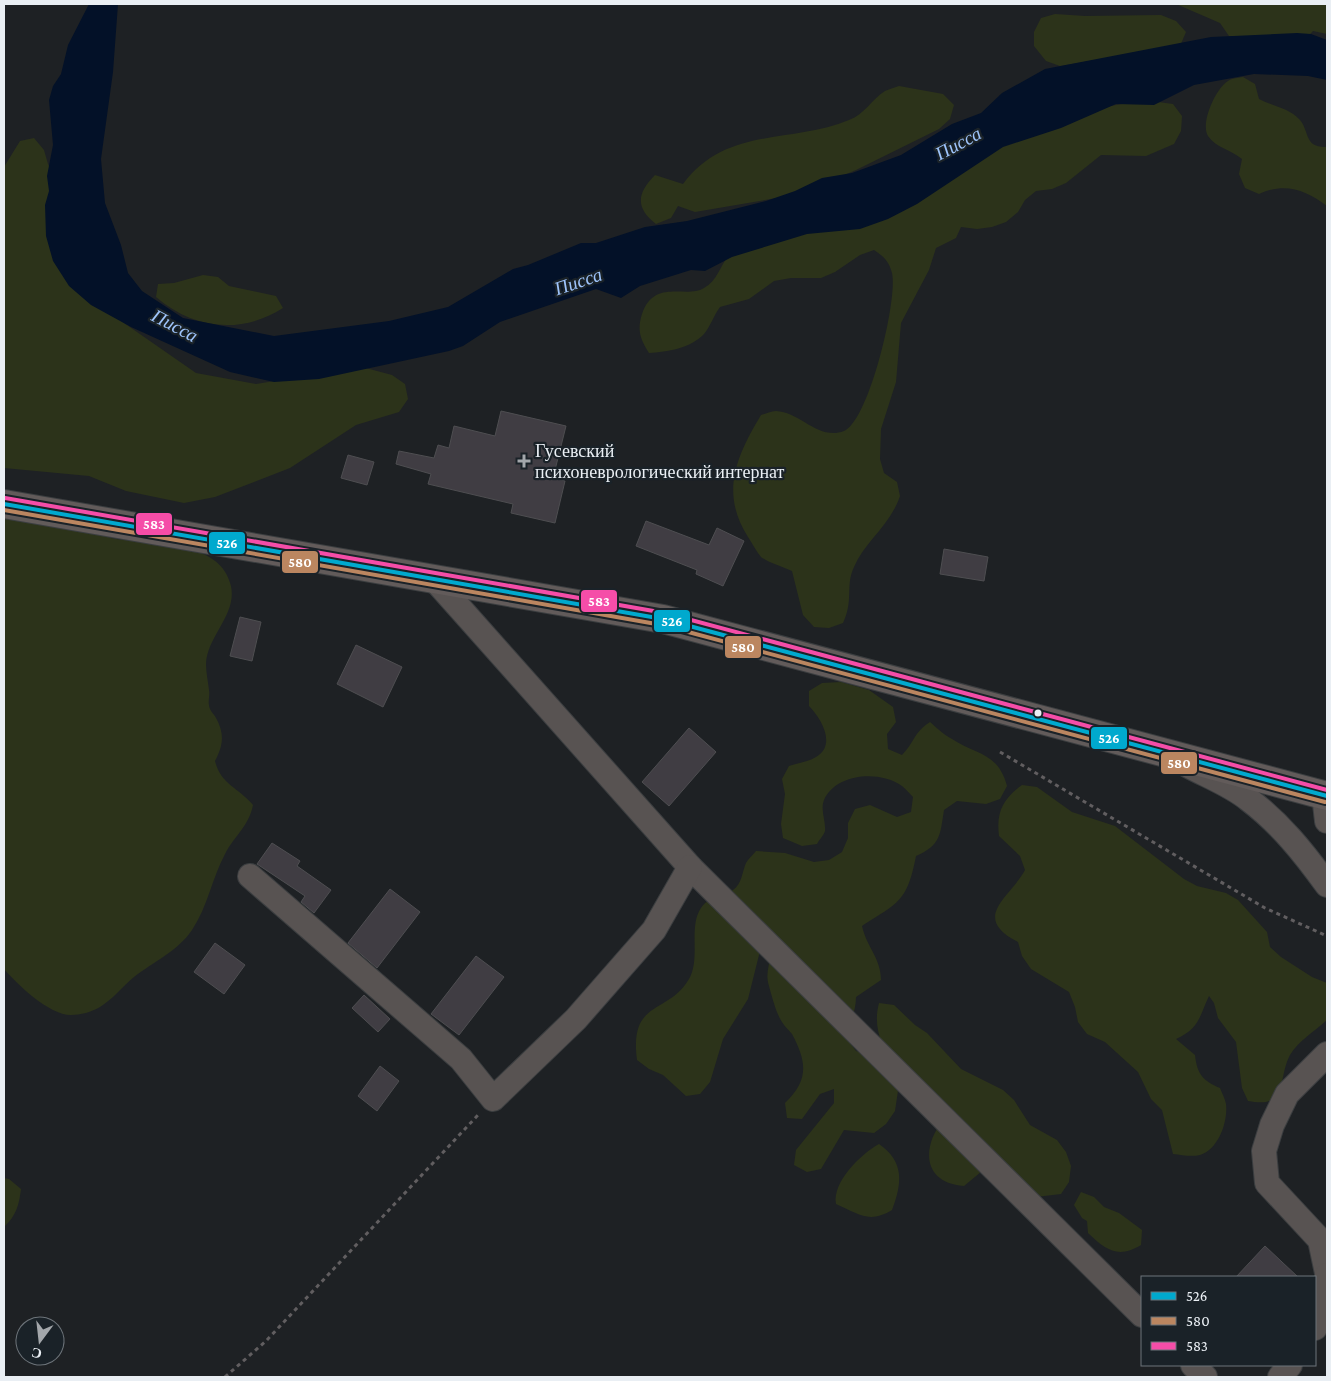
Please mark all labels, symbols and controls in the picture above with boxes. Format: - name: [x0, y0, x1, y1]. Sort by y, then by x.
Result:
- water label: Писса: [931, 123, 985, 165]
- water label: Писса: [551, 264, 605, 300]
- water label: Писса: [147, 304, 201, 346]
- place label: Гусевский психоневрологический интернат: [535, 441, 785, 482]
- marker: Гусевский психоневрологический интернат: [517, 454, 531, 468]
- line badge: 583: [135, 512, 173, 536]
- text: 583: [143, 516, 165, 532]
- line badge: 526: [208, 531, 246, 555]
- text: 526: [216, 535, 238, 551]
- line badge: 580: [281, 550, 319, 574]
- text: 580: [288, 554, 312, 570]
- line badge: 583: [580, 589, 618, 613]
- text: 583: [588, 593, 610, 609]
- line badge: 526: [653, 609, 691, 633]
- text: 526: [661, 613, 683, 629]
- line badge: 580: [724, 635, 762, 659]
- text: 580: [731, 639, 755, 655]
- unlabelled marker: [1033, 708, 1043, 718]
- line badge: 526: [1090, 726, 1128, 750]
- text: 526: [1098, 730, 1120, 746]
- line badge: 580: [1160, 751, 1198, 775]
- text: 580: [1167, 755, 1191, 771]
- legend: [1141, 1276, 1316, 1366]
- text: 526: [1186, 1288, 1207, 1304]
- text: 580: [1186, 1313, 1210, 1329]
- north arrow: [15, 1316, 65, 1366]
- text: 583: [1186, 1338, 1208, 1354]
- text: С: [30, 1345, 44, 1363]

